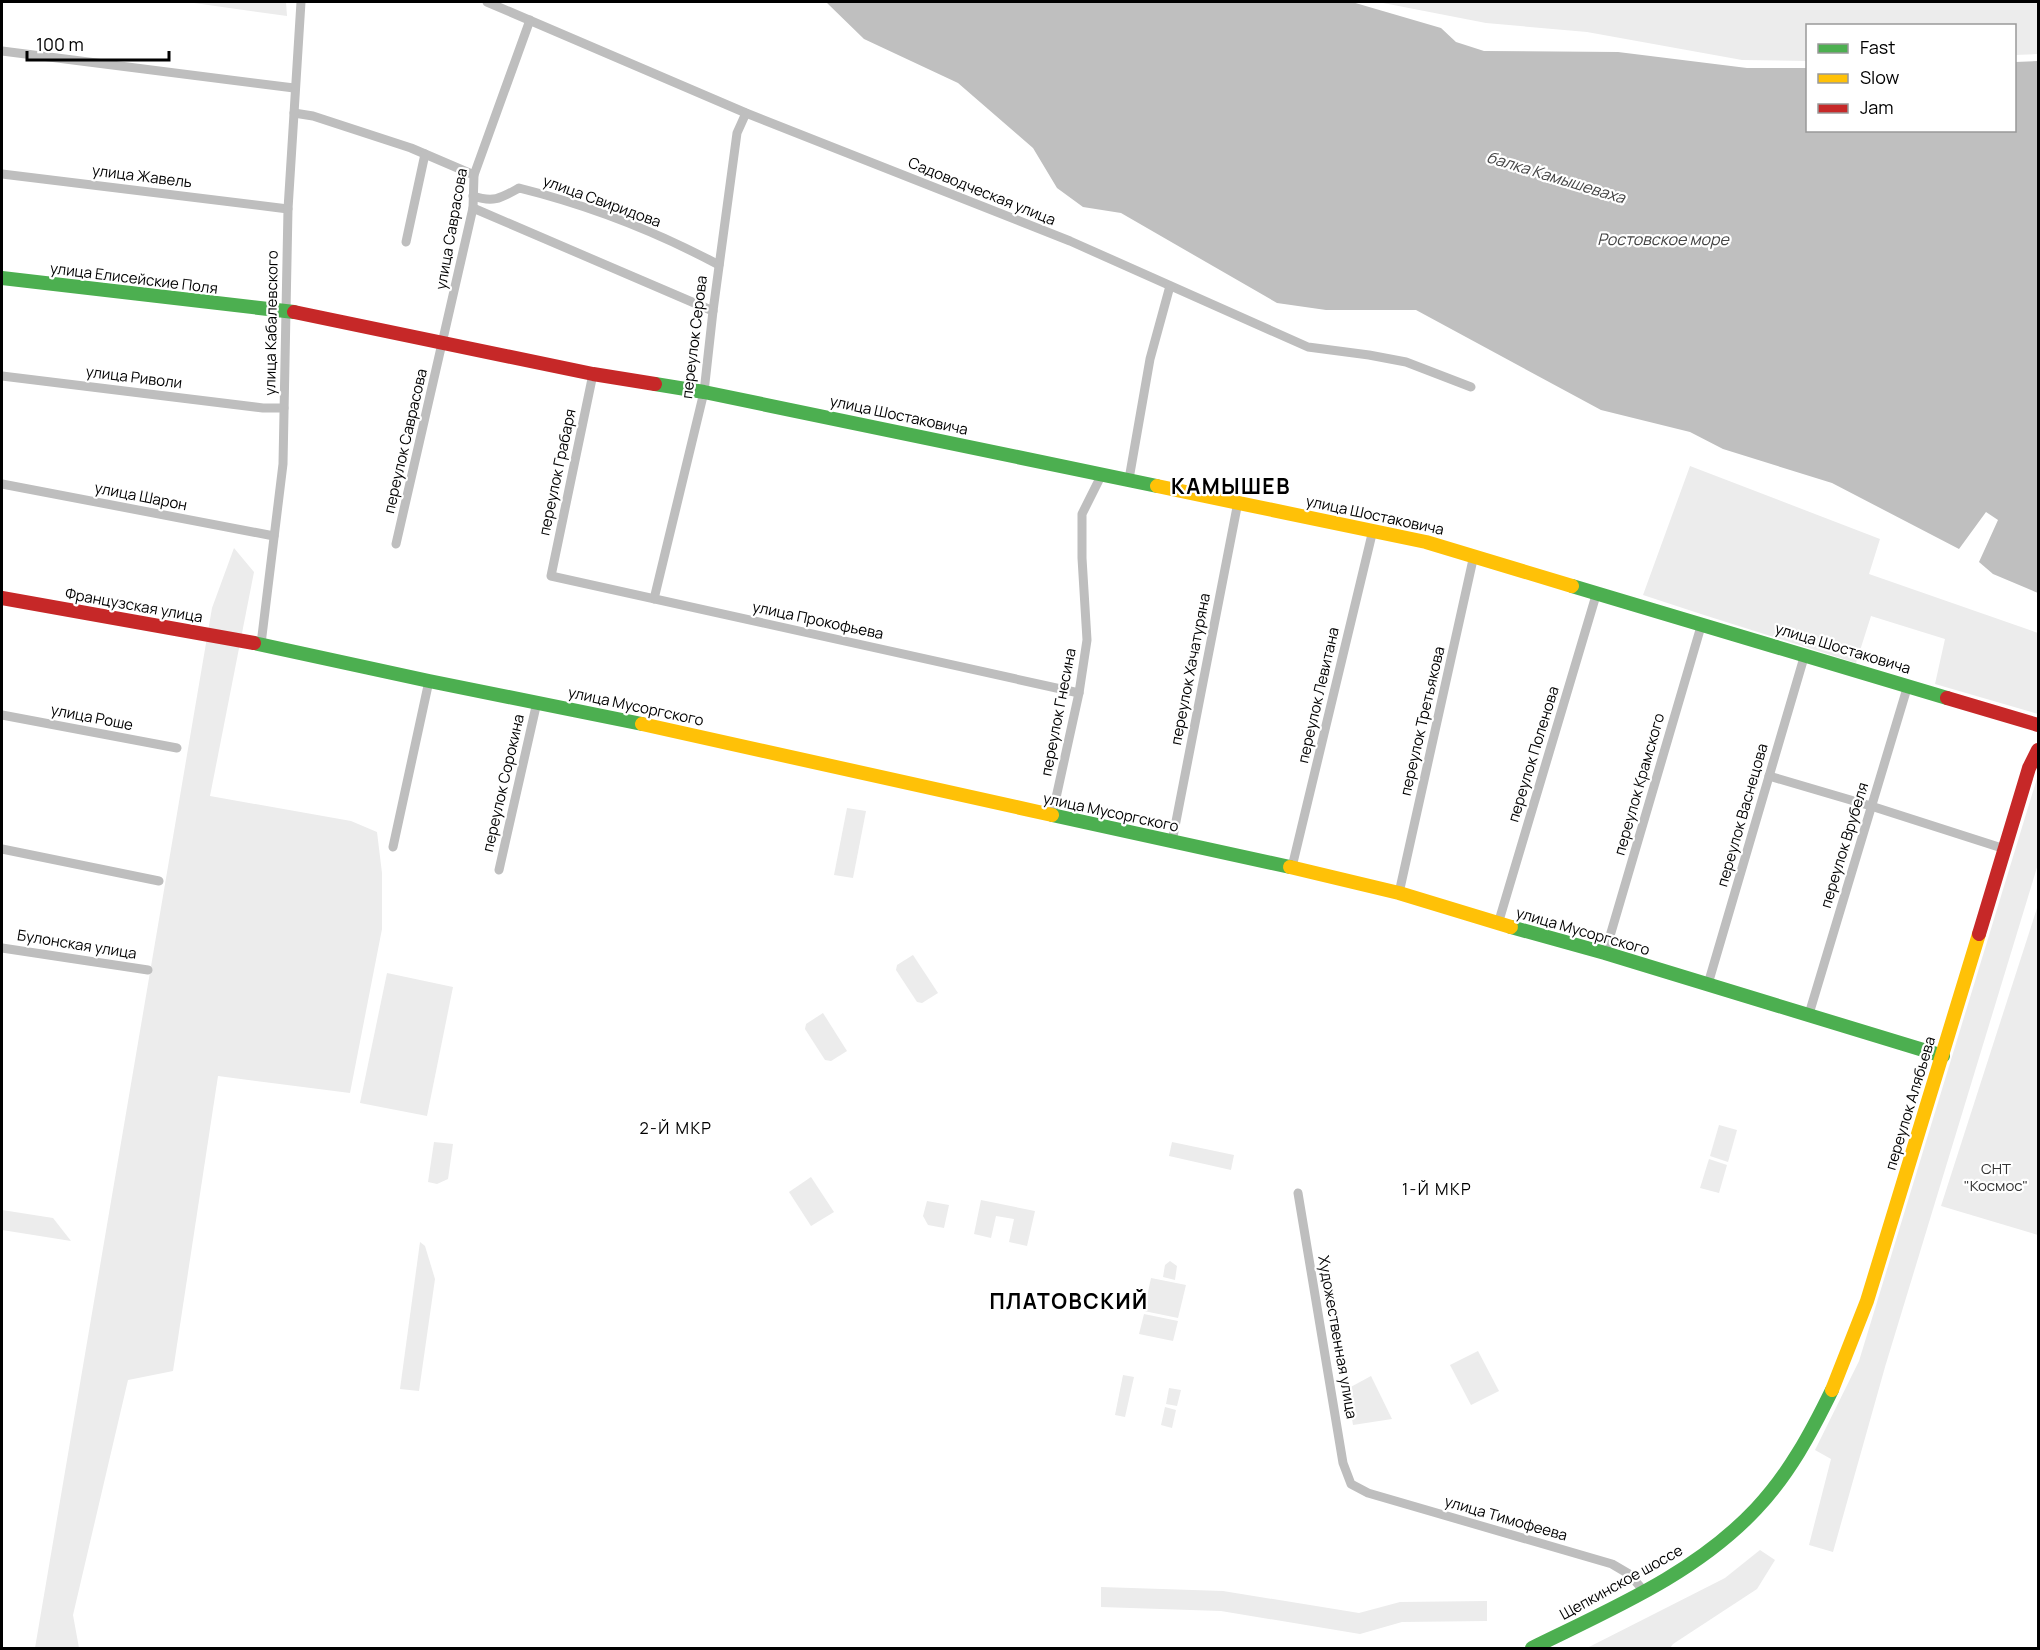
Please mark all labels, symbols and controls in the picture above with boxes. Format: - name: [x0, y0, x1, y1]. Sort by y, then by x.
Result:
- scale bar: [27, 24, 170, 62]
- legend: [1806, 24, 2016, 132]
- text: 100 m: [36, 32, 84, 56]
- text: Fast: [1860, 35, 1895, 59]
- text: Slow: [1860, 65, 1900, 89]
- text: Jam: [1860, 95, 1894, 119]
- water label: балка Камышеваха: [1484, 145, 1629, 209]
- street label: Садоводческая улица: [905, 152, 1059, 230]
- street label: улица Жавель: [91, 159, 193, 193]
- street label: улица Саврасова: [430, 167, 472, 291]
- street label: улица Свиридова: [540, 170, 664, 232]
- water label: Ростовское море: [1597, 228, 1731, 250]
- street label: улица Кабалевского: [259, 250, 283, 396]
- street label: улица Елисейские Поля: [49, 257, 219, 299]
- street label: переулок Серова: [676, 274, 712, 400]
- street label: улица Риволи: [85, 361, 183, 393]
- street label: переулок Саврасова: [378, 367, 432, 515]
- street label: улица Шостаковича: [828, 390, 970, 440]
- street label: переулок Грабаря: [533, 407, 581, 537]
- district label: КАМЫШЕВ: [1171, 472, 1291, 500]
- street label: улица Шарон: [93, 477, 189, 515]
- street label: улица Шостаковича: [1304, 490, 1446, 540]
- street label: Французская улица: [64, 583, 204, 627]
- street label: переулок Хачатуряна: [1165, 591, 1215, 747]
- street label: улица Прокофьева: [750, 596, 886, 644]
- street label: улица Шостаковича: [1773, 617, 1913, 679]
- street label: переулок Левитана: [1292, 625, 1344, 765]
- street label: переулок Третьякова: [1395, 644, 1449, 798]
- street label: переулок Гнесина: [1035, 646, 1081, 778]
- street label: улица Мусоргского: [566, 681, 706, 731]
- street label: переулок Поленова: [1502, 683, 1564, 825]
- street label: улица Роше: [49, 699, 135, 735]
- street label: переулок Крамского: [1609, 710, 1669, 858]
- street label: переулок Сорокина: [477, 712, 529, 854]
- street label: переулок Васнецова: [1711, 741, 1773, 889]
- street label: переулок Врубеля: [1815, 780, 1873, 910]
- street label: улица Мусоргского: [1041, 787, 1181, 837]
- street label: улица Мусоргского: [1514, 902, 1653, 960]
- street label: Булонская улица: [16, 924, 138, 964]
- street label: переулок Алябьева: [1880, 1034, 1940, 1172]
- district label: 2-Й МКР: [639, 1117, 713, 1139]
- park label: СНТ "Космос": [1964, 1158, 2028, 1196]
- district label: 1-Й МКР: [1402, 1178, 1472, 1200]
- street label: Художественная улица: [1313, 1254, 1363, 1420]
- district label: ПЛАТОВСКИЙ: [989, 1287, 1149, 1315]
- street label: улица Тимофеева: [1442, 1490, 1570, 1546]
- street label: Щепкинское шоссе: [1556, 1539, 1686, 1625]

